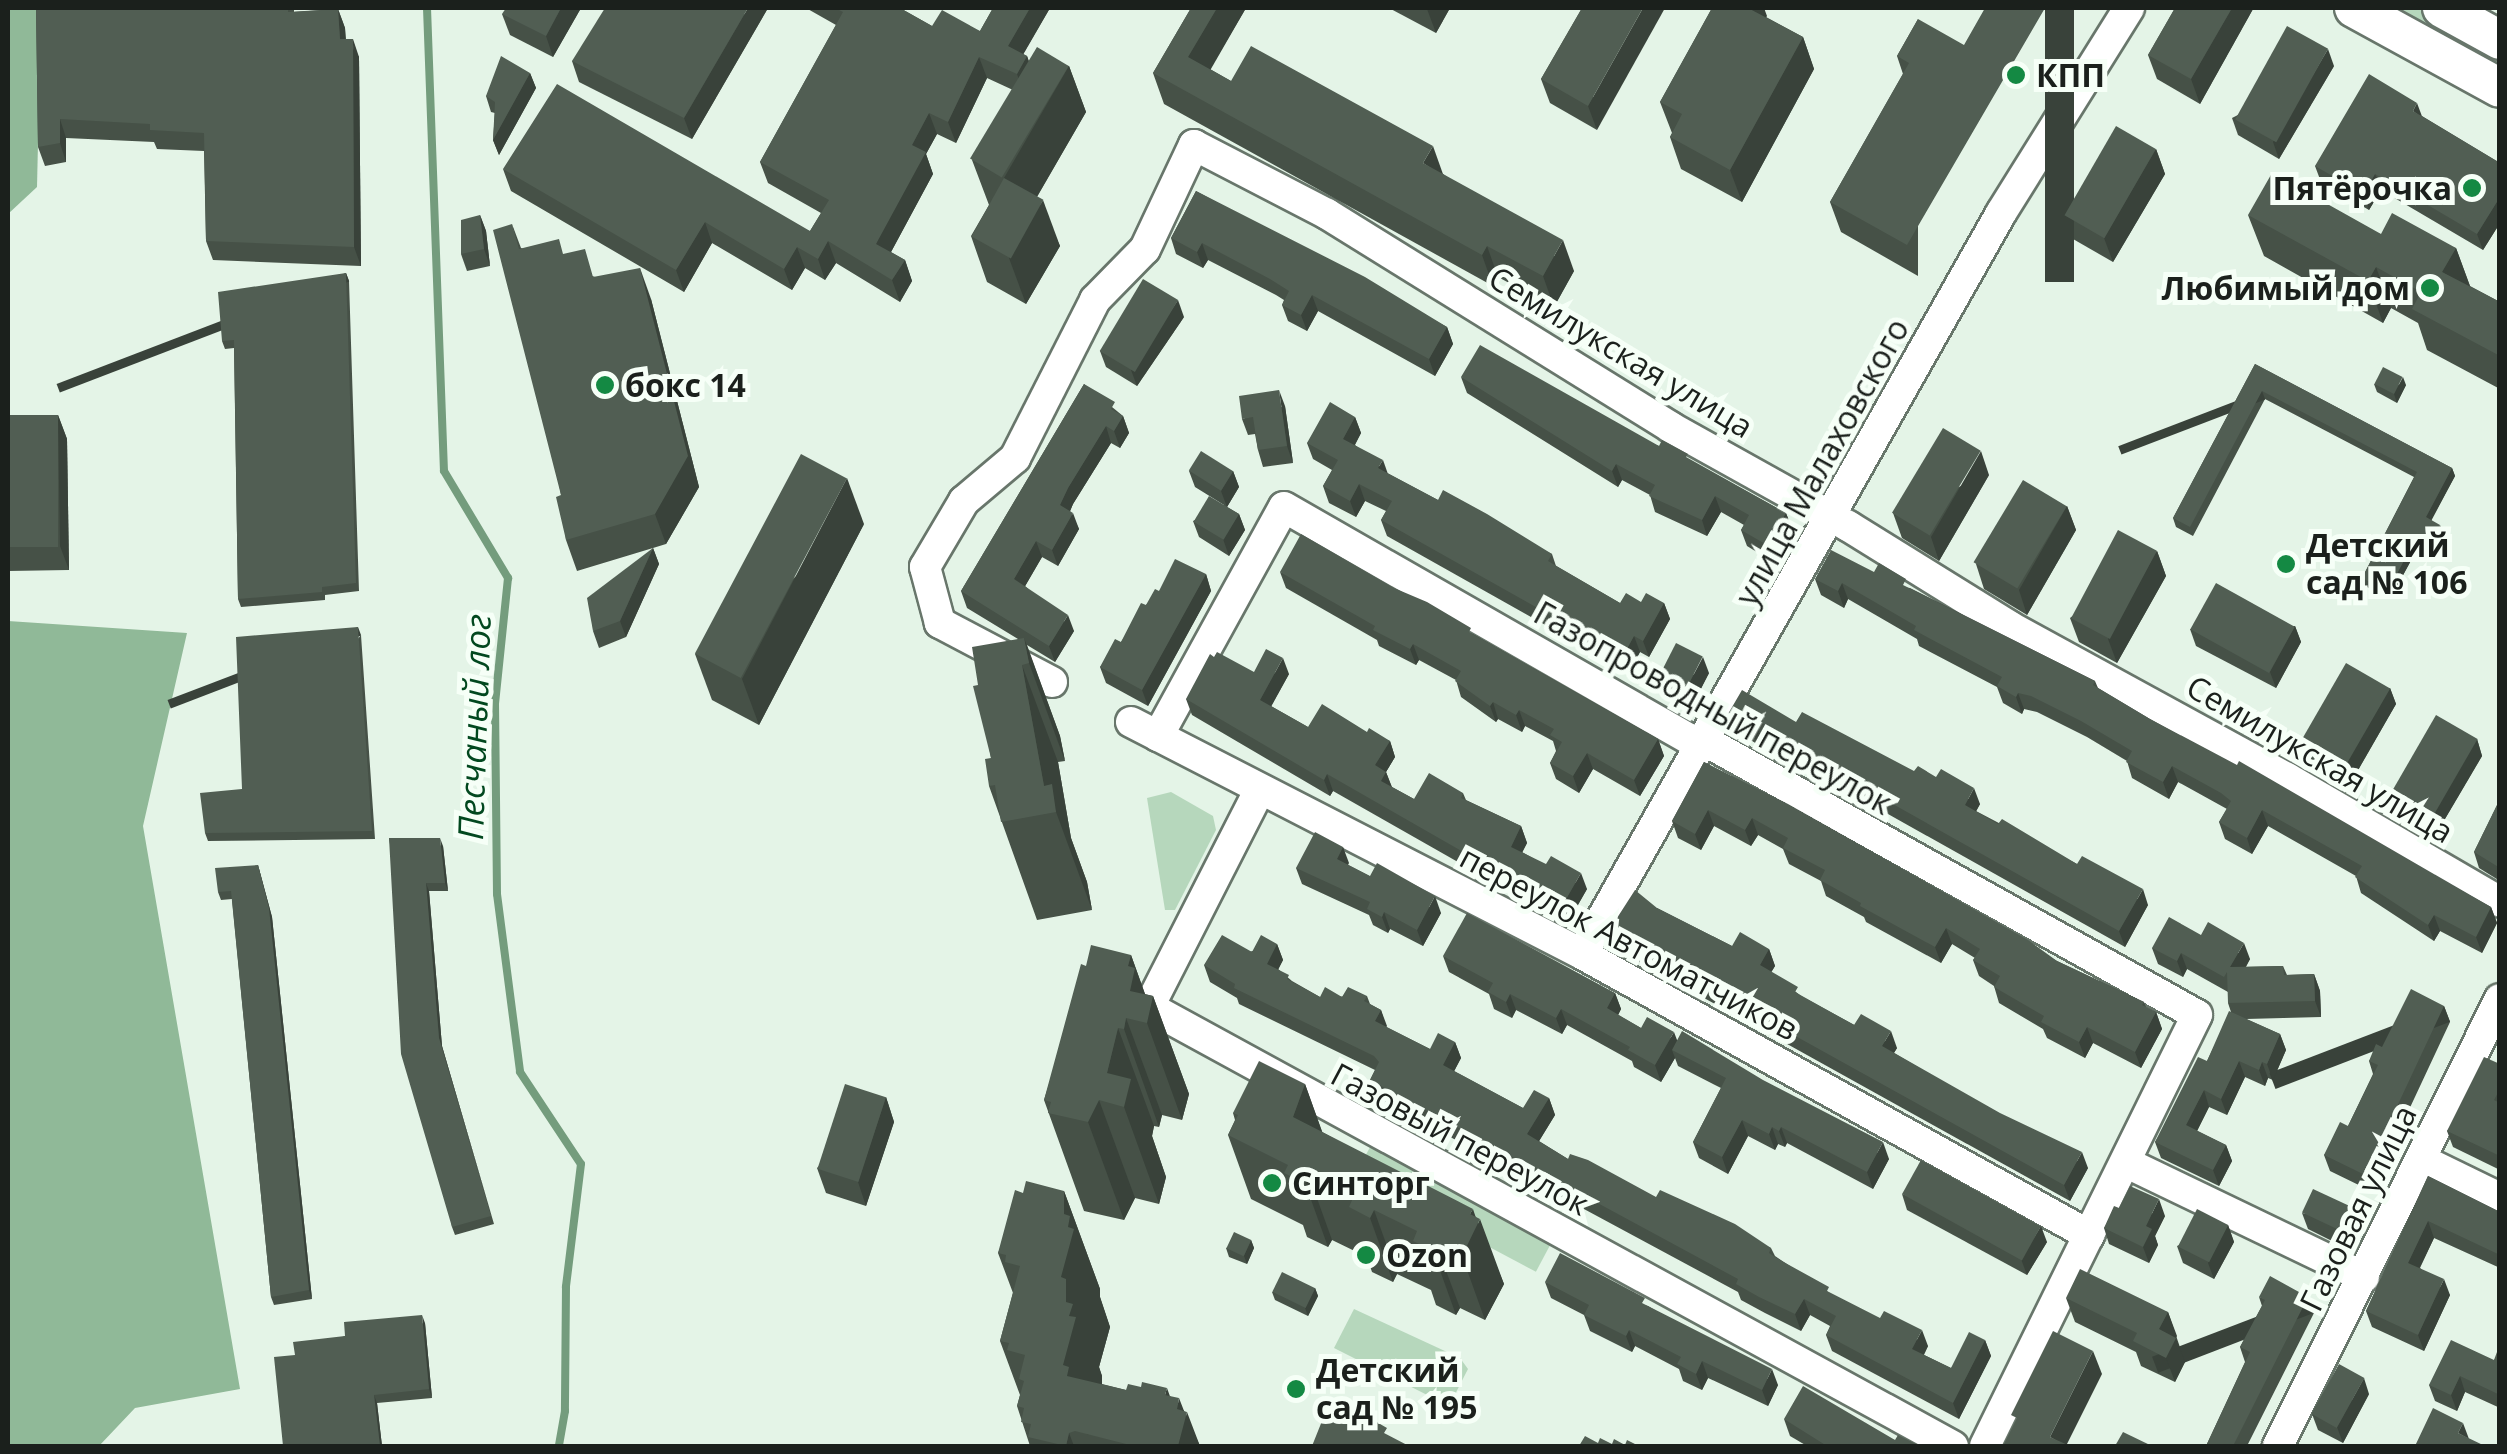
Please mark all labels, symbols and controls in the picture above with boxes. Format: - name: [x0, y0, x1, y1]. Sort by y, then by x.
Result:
- place label: КПП: [2036, 56, 2105, 94]
- marker: КПП: [2005, 64, 2027, 86]
- place label: Пятёрочка: [2272, 169, 2452, 207]
- marker: Пятёрочка: [2461, 177, 2483, 199]
- street label: Семилукская улица: [1482, 258, 1760, 446]
- place label: Любимый дом: [2161, 269, 2410, 307]
- marker: Любимый дом: [2419, 277, 2441, 299]
- street label: улица Малаховского: [1727, 312, 1917, 612]
- place label: бокс 14: [625, 366, 746, 404]
- marker: бокс 14: [594, 374, 616, 396]
- place label: Детский сад № 106: [2306, 527, 2467, 602]
- marker: Детский сад № 106: [2275, 553, 2297, 575]
- street label: Газопроводный переулок: [1528, 594, 1898, 822]
- water label: Песчаный лог: [449, 613, 499, 841]
- street label: Семилукская улица: [2180, 667, 2460, 851]
- street label: переулок Автоматчиков: [1454, 838, 1804, 1048]
- street label: Газовый переулок: [1325, 1055, 1595, 1223]
- street label: Газовая улица: [2292, 1099, 2424, 1317]
- place label: Синторг: [1292, 1164, 1430, 1202]
- marker: Синторг: [1261, 1172, 1283, 1194]
- place label: Ozon: [1386, 1236, 1468, 1274]
- marker: Ozon: [1355, 1244, 1377, 1266]
- place label: Детский сад № 195: [1316, 1352, 1477, 1427]
- marker: Детский сад № 195: [1285, 1378, 1307, 1400]

